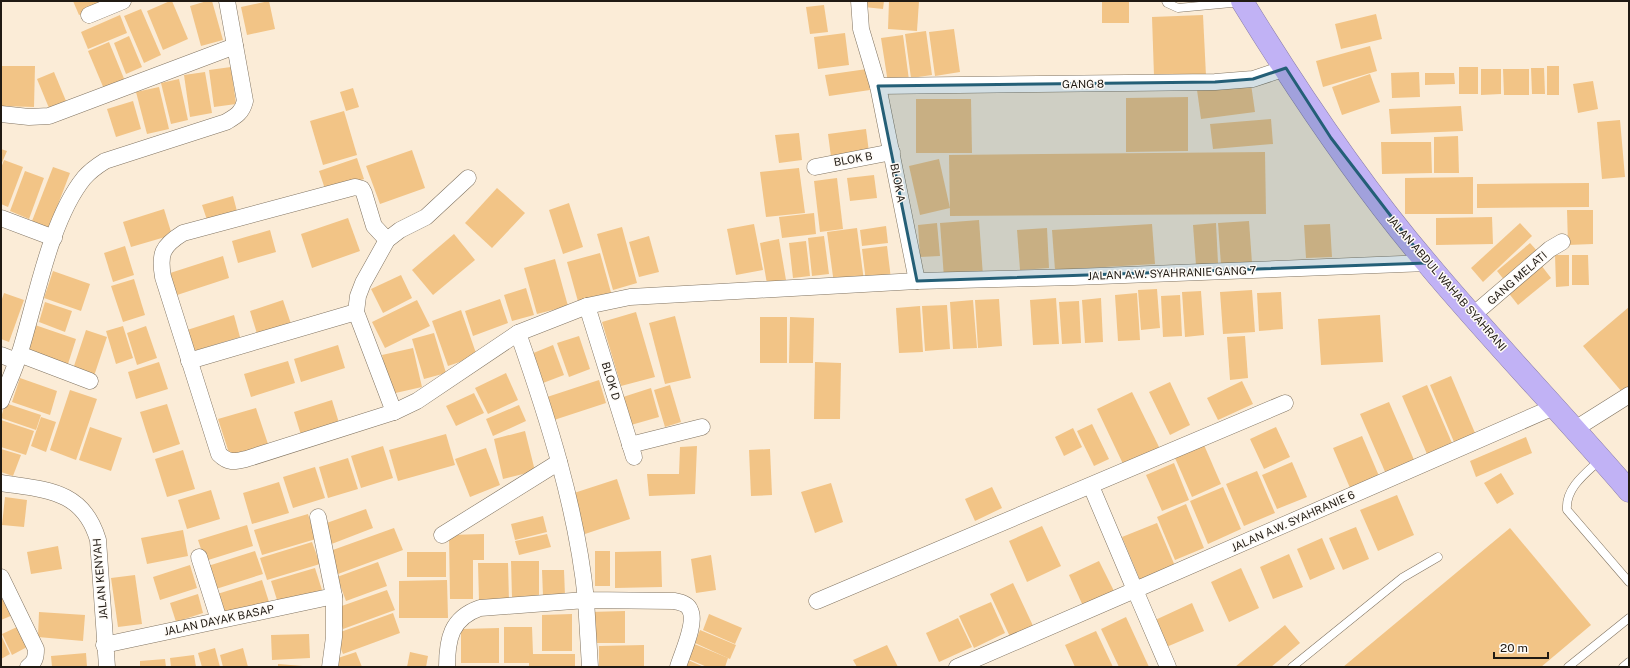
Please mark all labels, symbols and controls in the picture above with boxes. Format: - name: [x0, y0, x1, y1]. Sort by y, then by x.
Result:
- street label: GANG 8: [1062, 78, 1104, 90]
- street label: BLOK B: [833, 150, 873, 168]
- street label: BLOK A: [888, 162, 908, 204]
- street label: JALAN ABDUL WAHAB SYAHRANI: [1385, 213, 1509, 353]
- street label: GANG MELATI: [1485, 249, 1549, 307]
- street label: JALAN A.W. SYAHRANIE GANG 7: [1087, 264, 1257, 282]
- street label: BLOK D: [599, 360, 623, 402]
- street label: JALAN A.W. SYAHRANIE 6: [1229, 488, 1357, 554]
- street label: JALAN KENYAH: [90, 538, 110, 620]
- street label: JALAN DAYAK BASAP: [163, 602, 275, 638]
- scale bar: [1494, 634, 1548, 660]
- text: 20 m: [1500, 641, 1528, 655]

